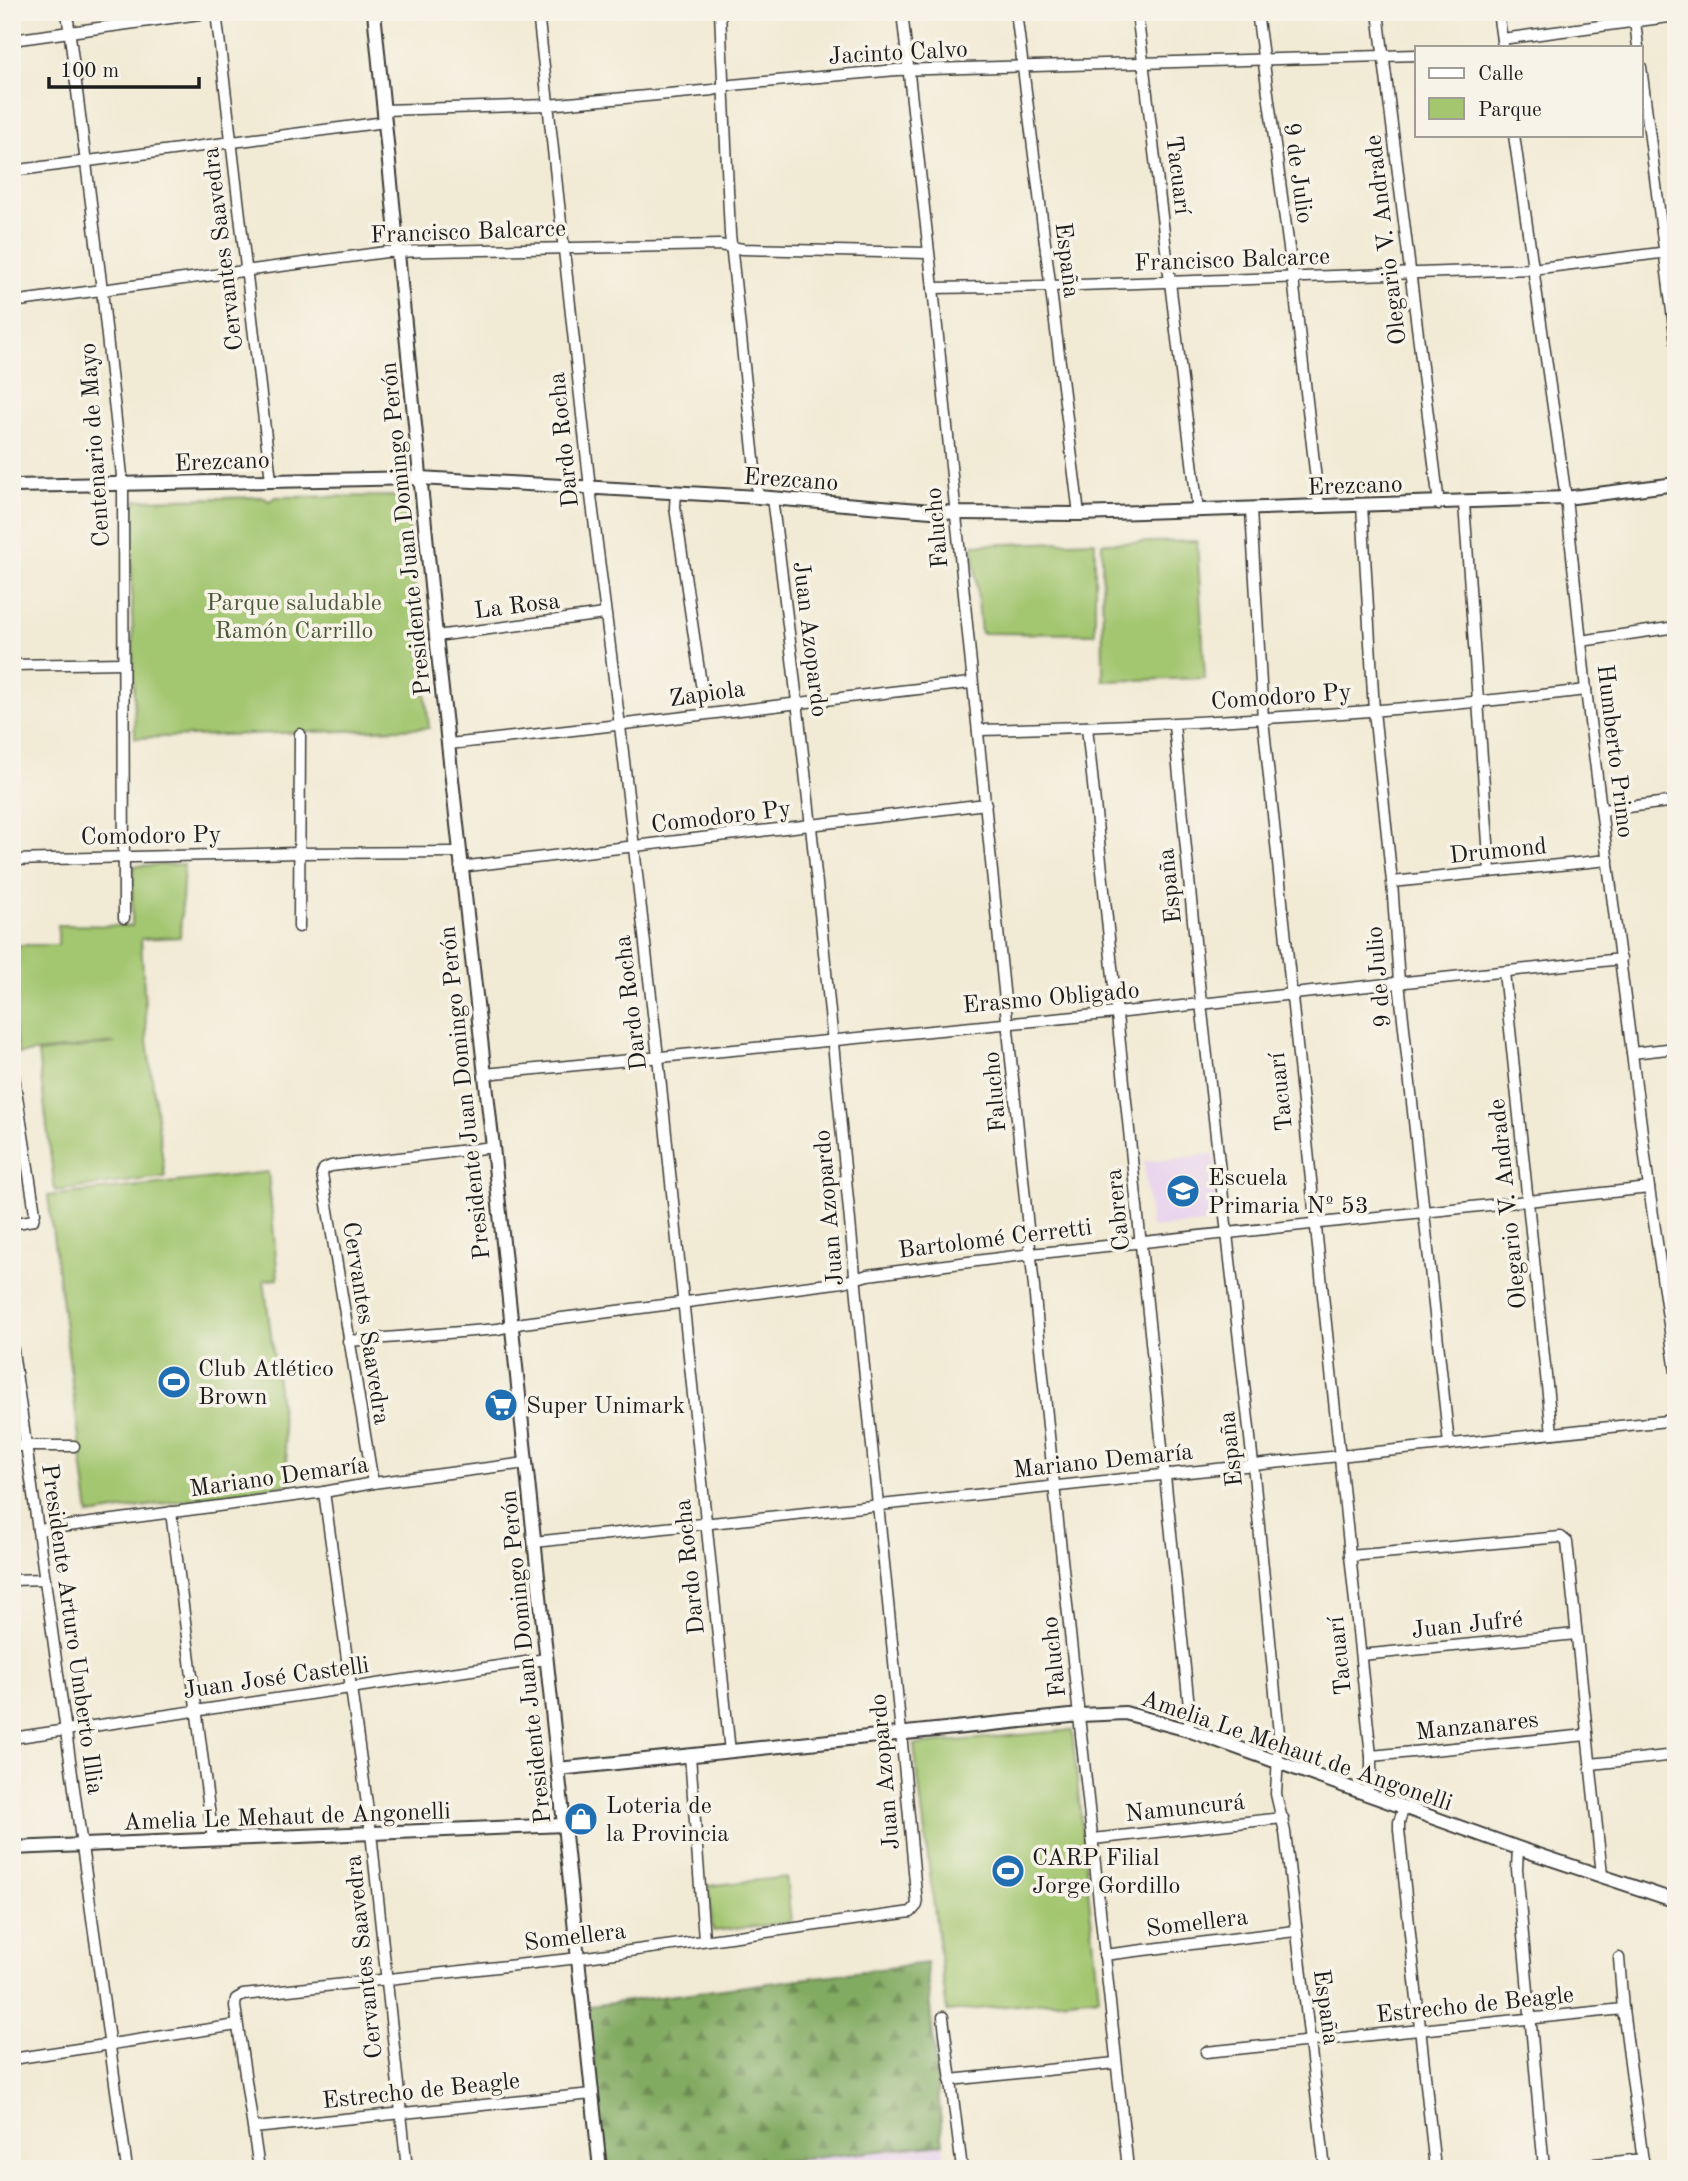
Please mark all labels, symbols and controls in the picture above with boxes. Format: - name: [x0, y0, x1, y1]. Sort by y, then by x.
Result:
- street label: Jacinto Calvo: [828, 38, 968, 70]
- scale bar: [49, 46, 200, 90]
- legend: [1415, 46, 1642, 136]
- text: 100 m: [60, 61, 119, 82]
- text: Calle: [1478, 64, 1523, 85]
- text: Parque: [1478, 100, 1542, 121]
- street label: 9 de Julio: [1278, 121, 1316, 225]
- street label: Olegario V. Andrade: [1362, 133, 1412, 346]
- street label: Tacuarí: [1160, 134, 1194, 217]
- street label: Cervantes Saavedra: [200, 145, 248, 352]
- street label: Francisco Balcarce: [370, 218, 566, 248]
- street label: España: [1049, 221, 1083, 300]
- street label: Francisco Balcarce: [1134, 246, 1330, 276]
- street label: Centenario de Mayo: [77, 342, 115, 548]
- street label: Presidente Juan Domingo Perón: [378, 361, 436, 697]
- street label: Dardo Rocha: [546, 371, 584, 509]
- street label: Erezcano: [174, 449, 270, 477]
- street label: Erezcano: [743, 466, 839, 496]
- street label: Erezcano: [1307, 473, 1403, 501]
- street label: Falucho: [922, 486, 953, 569]
- street label: Juan Azopardo: [788, 560, 830, 718]
- street label: La Rosa: [473, 590, 562, 624]
- park label: Parque saludable Ramón Carrillo: [206, 592, 382, 644]
- street label: Humberto Primo: [1591, 663, 1637, 839]
- street label: Zapiola: [668, 678, 747, 712]
- street label: Comodoro Py: [1210, 681, 1353, 715]
- street label: Comodoro Py: [650, 797, 793, 838]
- street label: Comodoro Py: [80, 824, 222, 850]
- street label: Drumond: [1448, 835, 1548, 869]
- street label: España: [1155, 847, 1187, 925]
- street label: Presidente Juan Domingo Perón: [437, 925, 495, 1261]
- street label: 9 de Julio: [1364, 925, 1396, 1028]
- street label: Dardo Rocha: [612, 934, 652, 1072]
- street label: Erasmo Obligado: [962, 979, 1141, 1019]
- street label: Falucho: [980, 1050, 1011, 1133]
- street label: Tacuarí: [1266, 1051, 1298, 1132]
- street label: Olegario V. Andrade: [1486, 1097, 1532, 1310]
- street label: Juan Azopardo: [811, 1129, 849, 1287]
- street label: Cabrera: [1103, 1167, 1135, 1252]
- place label: Escuela Primaria Nº 53: [1208, 1167, 1369, 1219]
- school or university icon: Escuela Primaria Nº 53: [1164, 1172, 1202, 1210]
- street label: Bartolomé Cerretti: [897, 1216, 1093, 1264]
- street label: Cervantes Saavedra: [337, 1220, 393, 1427]
- place label: Club Atlético Brown: [198, 1358, 334, 1410]
- sports icon: Club Atlético Brown: [155, 1363, 193, 1401]
- supermarket icon: Super Unimark: [482, 1386, 520, 1424]
- place label: Super Unimark: [526, 1395, 685, 1419]
- street label: España: [1216, 1410, 1248, 1488]
- street label: Mariano Demaría: [1012, 1441, 1194, 1483]
- street label: Mariano Demaría: [188, 1454, 370, 1502]
- street label: Presidente Arturo Umberto Illia: [36, 1463, 106, 1796]
- street label: Presidente Juan Domingo Perón: [498, 1489, 556, 1825]
- street label: Dardo Rocha: [672, 1498, 710, 1636]
- street label: Juan Jufré: [1410, 1608, 1524, 1644]
- street label: Falucho: [1039, 1615, 1071, 1698]
- street label: Tacuarí: [1325, 1615, 1357, 1696]
- street label: Juan José Castelli: [182, 1654, 371, 1704]
- street label: Amelia Le Mehaut de Angonelli: [1138, 1687, 1455, 1817]
- street label: Juan Azopardo: [867, 1693, 905, 1851]
- street label: Manzanares: [1415, 1709, 1540, 1745]
- street label: Namuncurá: [1124, 1791, 1246, 1827]
- place label: Loteria de la Provincia: [606, 1795, 729, 1847]
- street label: Amelia Le Mehaut de Angonelli: [123, 1800, 451, 1836]
- shop icon: Loteria de la Provincia: [562, 1800, 600, 1838]
- place label: CARP Filial Jorge Gordillo: [1032, 1847, 1180, 1899]
- sports icon: CARP Filial Jorge Gordillo: [989, 1852, 1027, 1890]
- street label: Cervantes Saavedra: [342, 1853, 388, 2060]
- street label: Somellera: [1145, 1906, 1250, 1942]
- street label: Somellera: [523, 1920, 628, 1956]
- street label: España: [1308, 1968, 1342, 2047]
- street label: Estrecho de Beagle: [1375, 1984, 1575, 2028]
- street label: Estrecho de Beagle: [321, 2070, 521, 2114]

